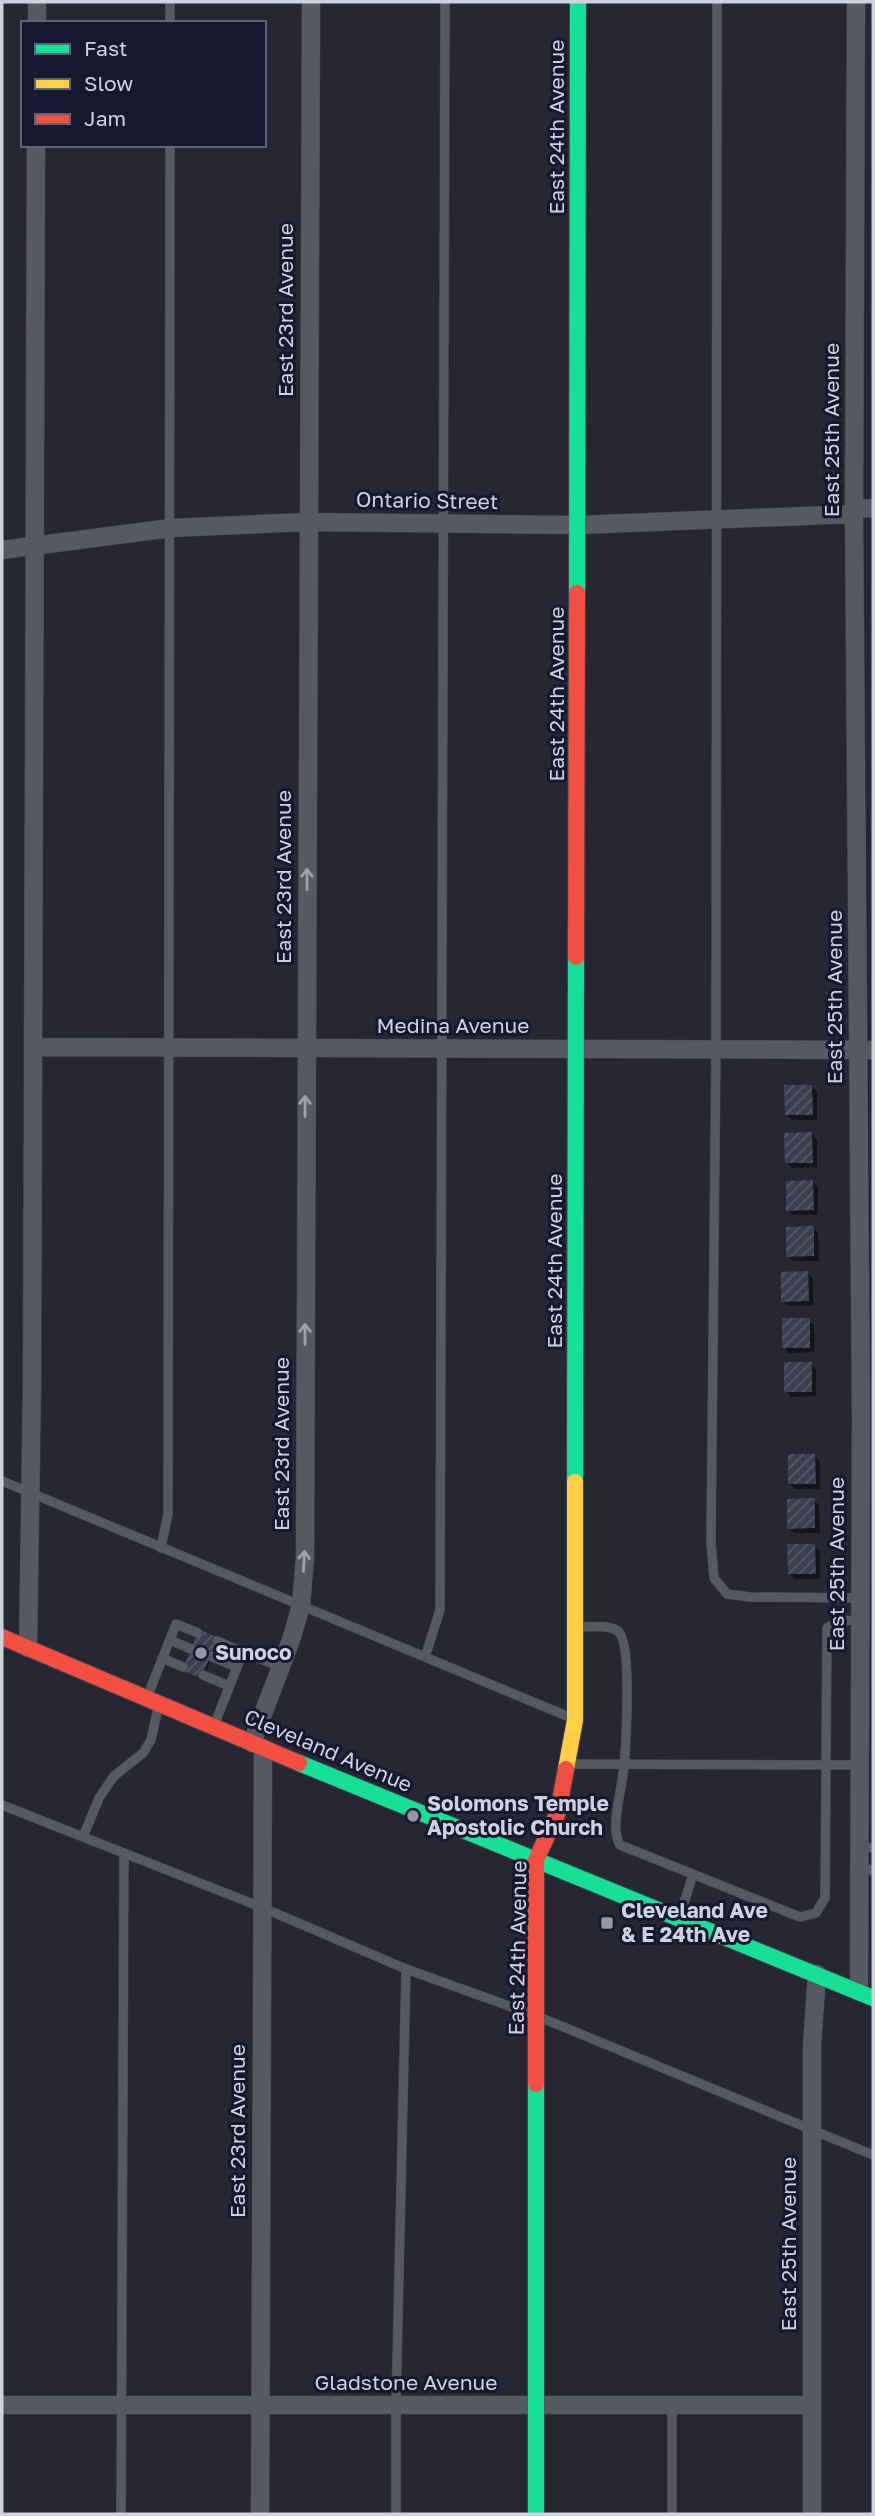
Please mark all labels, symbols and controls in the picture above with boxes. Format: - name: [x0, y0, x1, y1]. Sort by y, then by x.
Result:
- legend: [21, 21, 266, 147]
- text: Fast: [84, 35, 127, 61]
- street label: East 24th Avenue: [543, 40, 569, 214]
- text: Slow: [84, 70, 133, 96]
- text: Jam: [84, 105, 126, 131]
- street label: East 23rd Avenue: [272, 223, 298, 397]
- street label: East 25th Avenue: [818, 343, 844, 517]
- street label: Ontario Street: [356, 486, 498, 514]
- street label: East 24th Avenue: [543, 607, 569, 781]
- street label: East 23rd Avenue: [270, 790, 296, 964]
- one-way arrow: [300, 867, 314, 890]
- street label: East 25th Avenue: [821, 910, 847, 1084]
- street label: Medina Avenue: [377, 1012, 529, 1038]
- one-way arrow: [298, 1095, 312, 1118]
- street label: East 24th Avenue: [541, 1174, 567, 1348]
- one-way arrow: [298, 1322, 312, 1345]
- street label: East 23rd Avenue: [268, 1357, 294, 1531]
- street label: East 25th Avenue: [823, 1477, 849, 1651]
- one-way arrow: [298, 1550, 311, 1573]
- place label: Sunoco: [215, 1639, 292, 1665]
- marker: Sunoco: [193, 1645, 209, 1661]
- street label: Cleveland Avenue: [241, 1703, 416, 1797]
- place label: Solomons Temple Apostolic Church: [427, 1790, 609, 1840]
- marker: Solomons Temple Apostolic Church: [405, 1808, 421, 1824]
- street label: East 24th Avenue: [502, 1860, 532, 2036]
- place label: Cleveland Ave & E 24th Ave: [621, 1897, 768, 1947]
- marker: Cleveland Ave & E 24th Ave: [599, 1915, 615, 1931]
- street label: East 23rd Avenue: [224, 2044, 250, 2218]
- street label: East 25th Avenue: [775, 2157, 801, 2331]
- street label: Gladstone Avenue: [315, 2369, 497, 2395]

